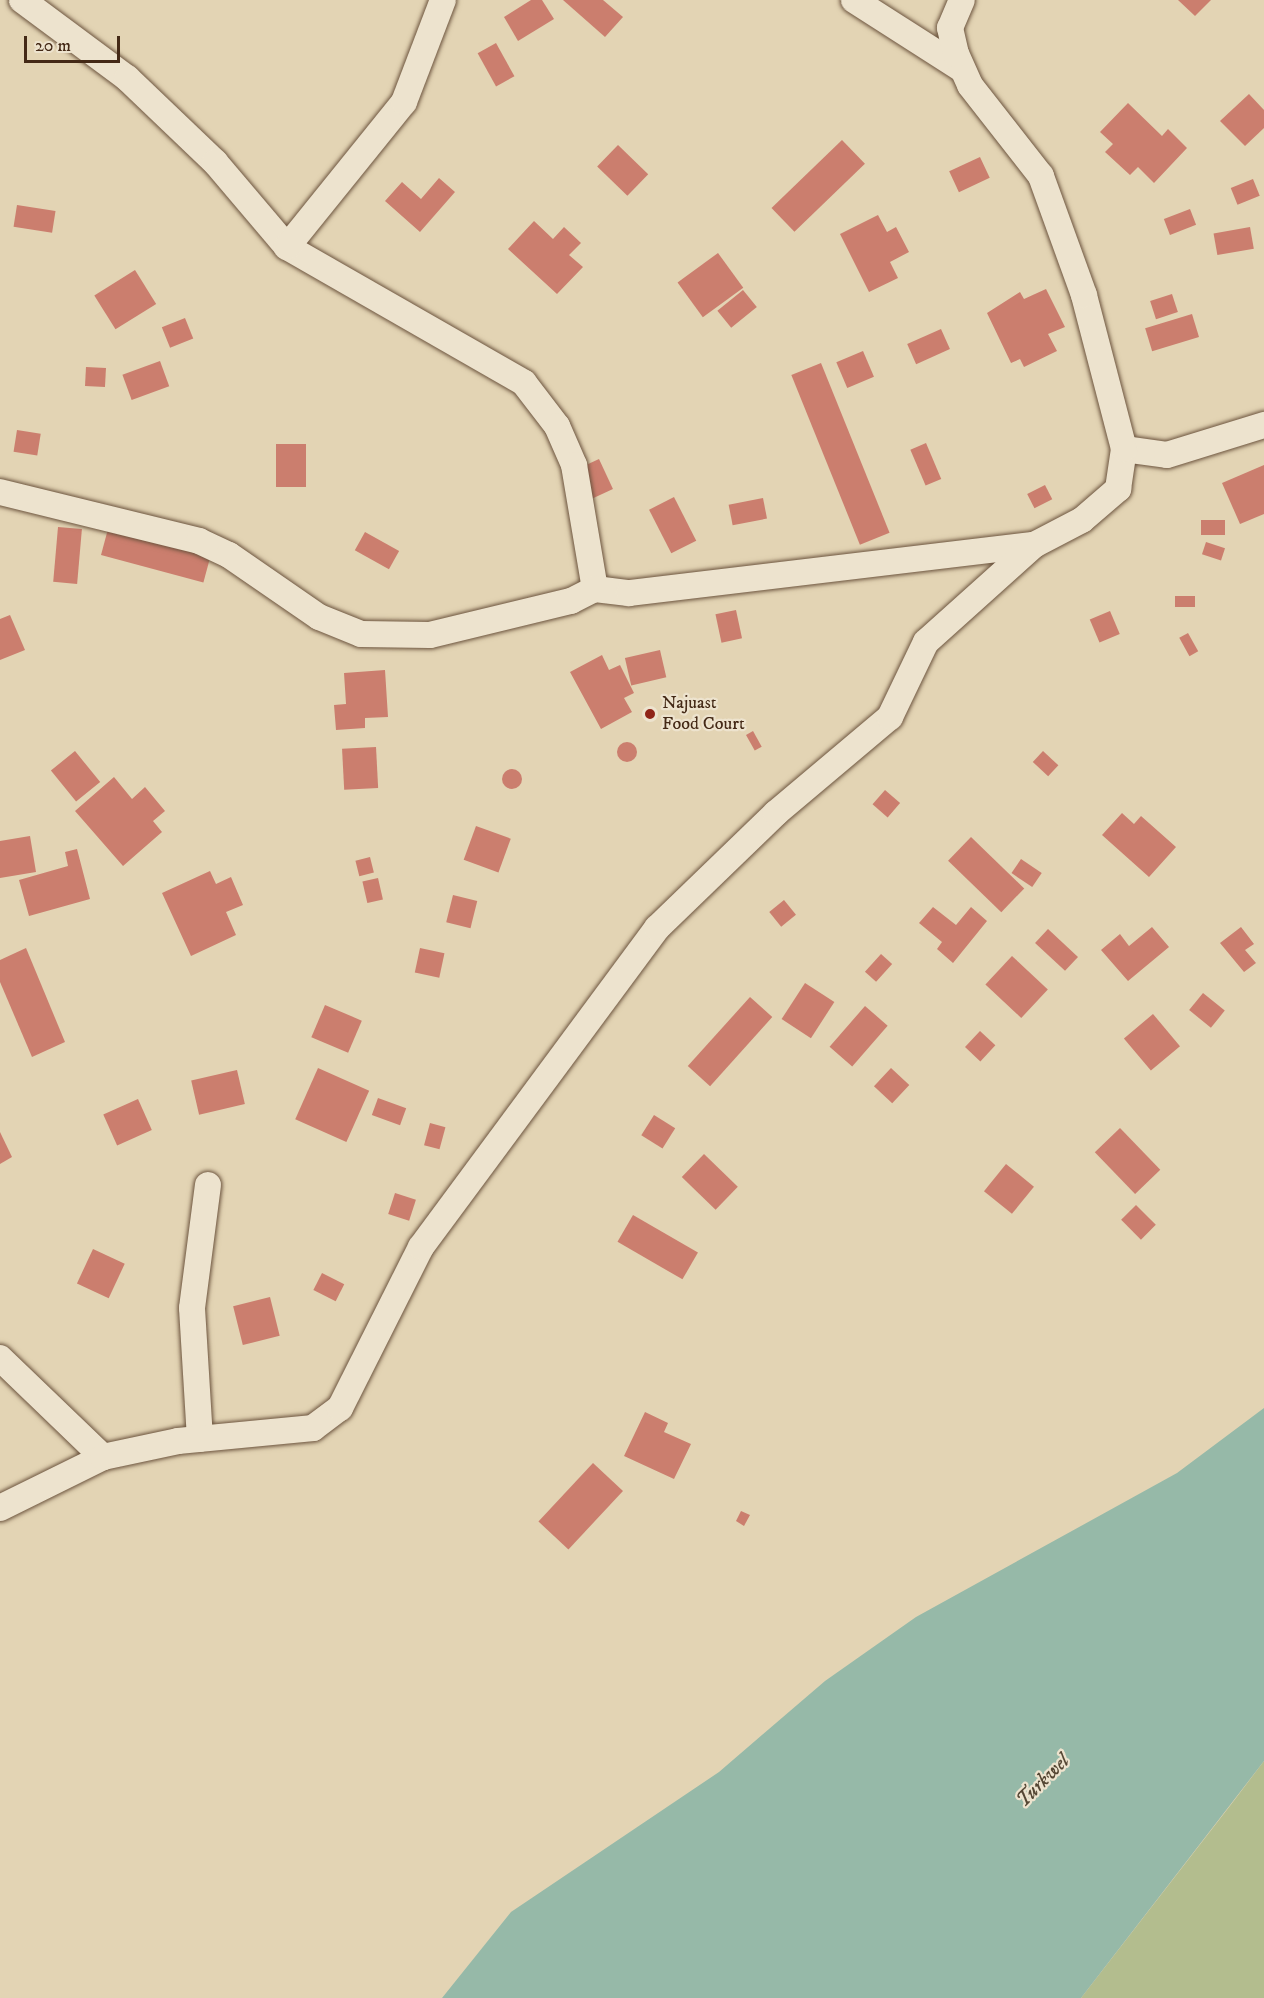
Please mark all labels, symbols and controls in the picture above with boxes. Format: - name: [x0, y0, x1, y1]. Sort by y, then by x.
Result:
- scale bar: [27, 24, 123, 62]
- text: 20 m: [35, 35, 71, 57]
- place label: Najuast Food Court: [662, 693, 745, 736]
- marker: Najuast Food Court: [643, 707, 657, 721]
- water label: Turkwel: [1012, 1750, 1074, 1812]

